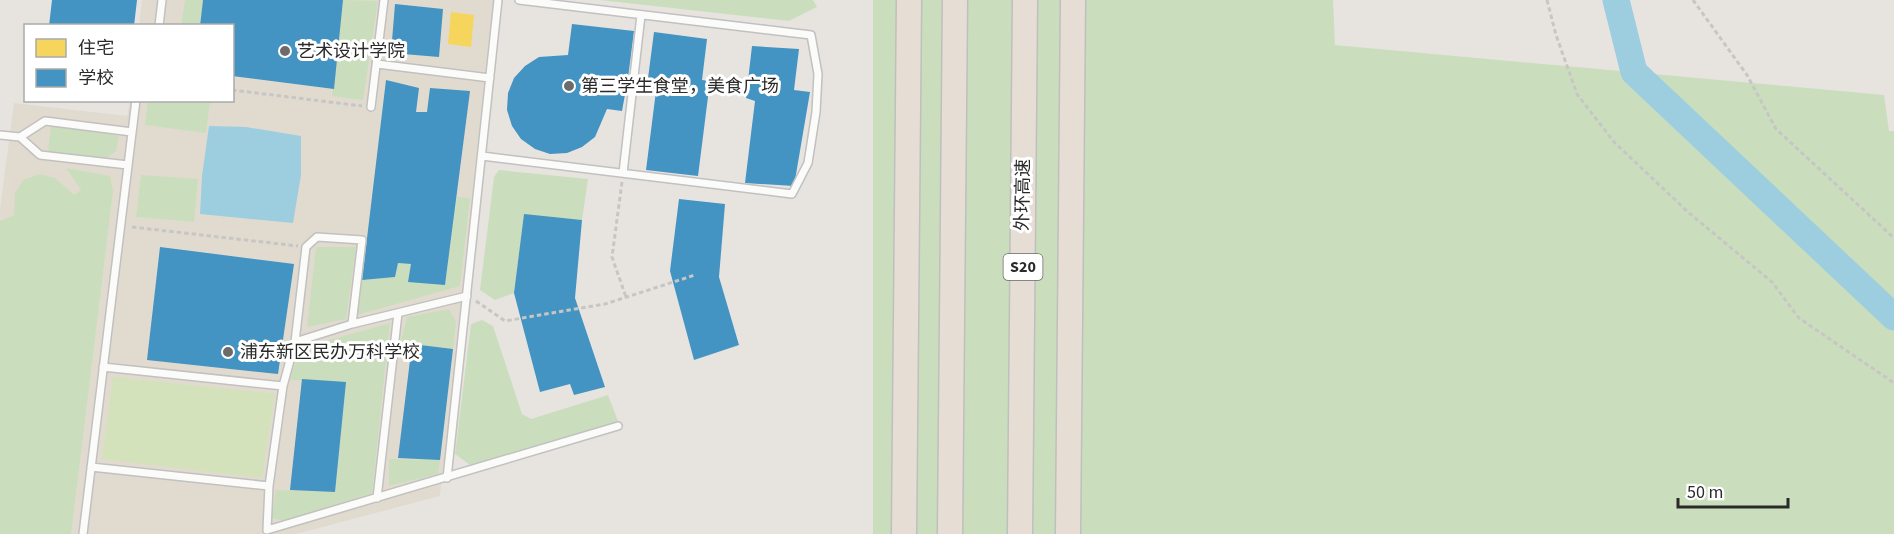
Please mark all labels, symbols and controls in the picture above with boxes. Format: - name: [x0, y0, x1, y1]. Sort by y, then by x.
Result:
- legend: [24, 24, 234, 102]
- text: 住宅: [78, 36, 114, 61]
- place label: 艺术设计学院: [297, 39, 405, 64]
- marker: 艺术设计学院: [278, 44, 292, 58]
- text: 学校: [78, 66, 114, 91]
- place label: 第三学生食堂，美食广场: [581, 74, 779, 99]
- marker: 第三学生食堂，美食广场: [562, 79, 576, 93]
- street label: 外环高速: [1010, 159, 1036, 231]
- road number: S20: [1004, 254, 1042, 280]
- place label: 浦东新区民办万科学校: [240, 340, 420, 365]
- marker: 浦东新区民办万科学校: [221, 345, 235, 359]
- scale bar: [1678, 471, 1788, 509]
- text: 50 m: [1687, 480, 1723, 505]

